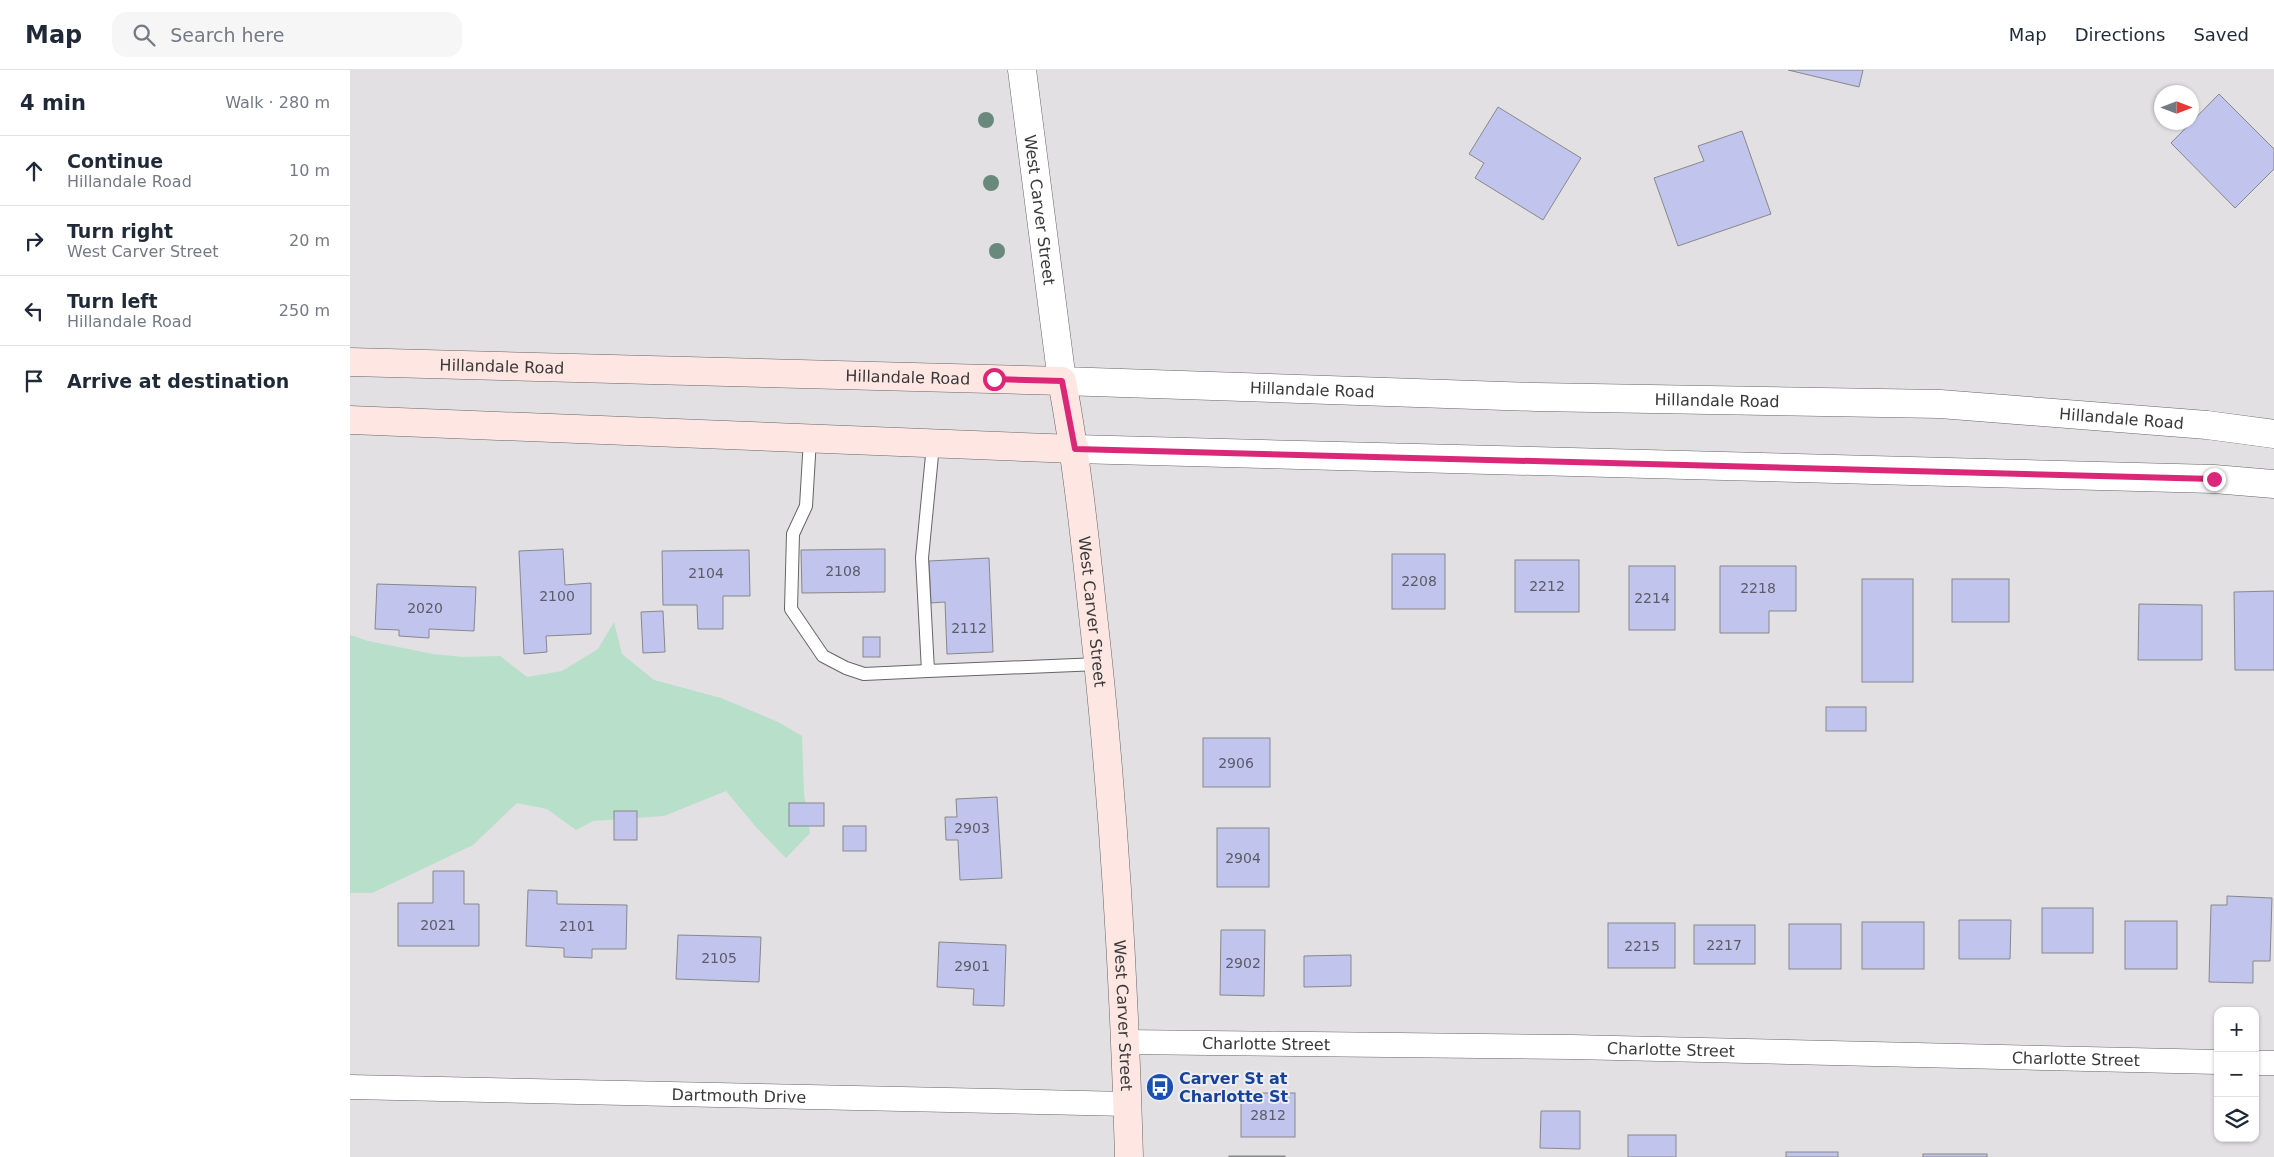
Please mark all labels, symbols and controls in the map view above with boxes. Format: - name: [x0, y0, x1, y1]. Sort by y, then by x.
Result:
- search box: [112, 12, 462, 57]
- text: Map: [25, 21, 82, 49]
- icon: search: [130, 21, 158, 49]
- text: Search here: [170, 24, 284, 46]
- text: Map: [2009, 24, 2047, 45]
- text: Directions: [2075, 24, 2165, 45]
- text: Saved: [2193, 24, 2249, 45]
- north arrow: [2154, 85, 2199, 130]
- text: 4 min: [20, 91, 86, 115]
- text: Walk · 280 m: [225, 93, 330, 112]
- street label: West Carver Street: [1021, 133, 1059, 286]
- text: Continue: [67, 150, 163, 172]
- icon: ahead: [20, 157, 48, 185]
- text: 10 m: [289, 161, 330, 180]
- text: Hillandale Road: [67, 172, 192, 191]
- text: Turn right: [67, 220, 173, 242]
- icon: right: [20, 227, 48, 255]
- text: 20 m: [289, 231, 330, 250]
- text: West Carver Street: [67, 242, 219, 261]
- text: Turn left: [67, 290, 158, 312]
- icon: left: [20, 297, 48, 325]
- text: 250 m: [279, 301, 330, 320]
- text: Hillandale Road: [67, 312, 192, 331]
- street label: Hillandale Road: [439, 355, 565, 377]
- street label: Hillandale Road: [845, 366, 970, 388]
- icon: arrive: [20, 367, 48, 395]
- route start: [983, 368, 1006, 391]
- text: Arrive at destination: [67, 370, 289, 392]
- street label: Hillandale Road: [1250, 378, 1375, 401]
- street label: Hillandale Road: [1655, 390, 1780, 411]
- street label: Hillandale Road: [2059, 404, 2185, 433]
- route end: [2203, 468, 2226, 491]
- street label: West Carver Street: [1075, 535, 1110, 688]
- house number: 2108: [825, 563, 861, 579]
- house number: 2104: [688, 565, 724, 581]
- house number: 2208: [1401, 573, 1437, 589]
- house number: 2212: [1529, 578, 1565, 594]
- house number: 2218: [1740, 580, 1776, 596]
- house number: 2100: [539, 588, 575, 604]
- house number: 2214: [1634, 590, 1670, 606]
- house number: 2020: [407, 600, 443, 616]
- house number: 2112: [951, 620, 987, 636]
- house number: 2906: [1218, 755, 1254, 771]
- house number: 2903: [954, 820, 990, 836]
- house number: 2904: [1225, 850, 1261, 866]
- house number: 2021: [420, 917, 456, 933]
- house number: 2101: [559, 918, 595, 934]
- house number: 2217: [1706, 937, 1742, 953]
- house number: 2215: [1624, 938, 1660, 954]
- street label: West Carver Street: [1111, 939, 1136, 1091]
- house number: 2105: [701, 950, 737, 966]
- house number: 2902: [1225, 955, 1261, 971]
- house number: 2901: [954, 958, 990, 974]
- map controls: [2214, 1007, 2259, 1142]
- button: +: [2214, 1007, 2259, 1052]
- street label: Charlotte Street: [1202, 1033, 1330, 1054]
- street label: Charlotte Street: [1607, 1038, 1735, 1060]
- street label: Charlotte Street: [2012, 1048, 2140, 1070]
- button: −: [2214, 1052, 2259, 1097]
- place label: Carver St at Charlotte St: [1179, 1069, 1289, 1106]
- bus stop icon: Carver St at Charlotte St: [1145, 1072, 1175, 1102]
- street label: Dartmouth Drive: [671, 1085, 806, 1106]
- button: layers: [2214, 1097, 2259, 1142]
- house number: 2812: [1250, 1107, 1286, 1123]

